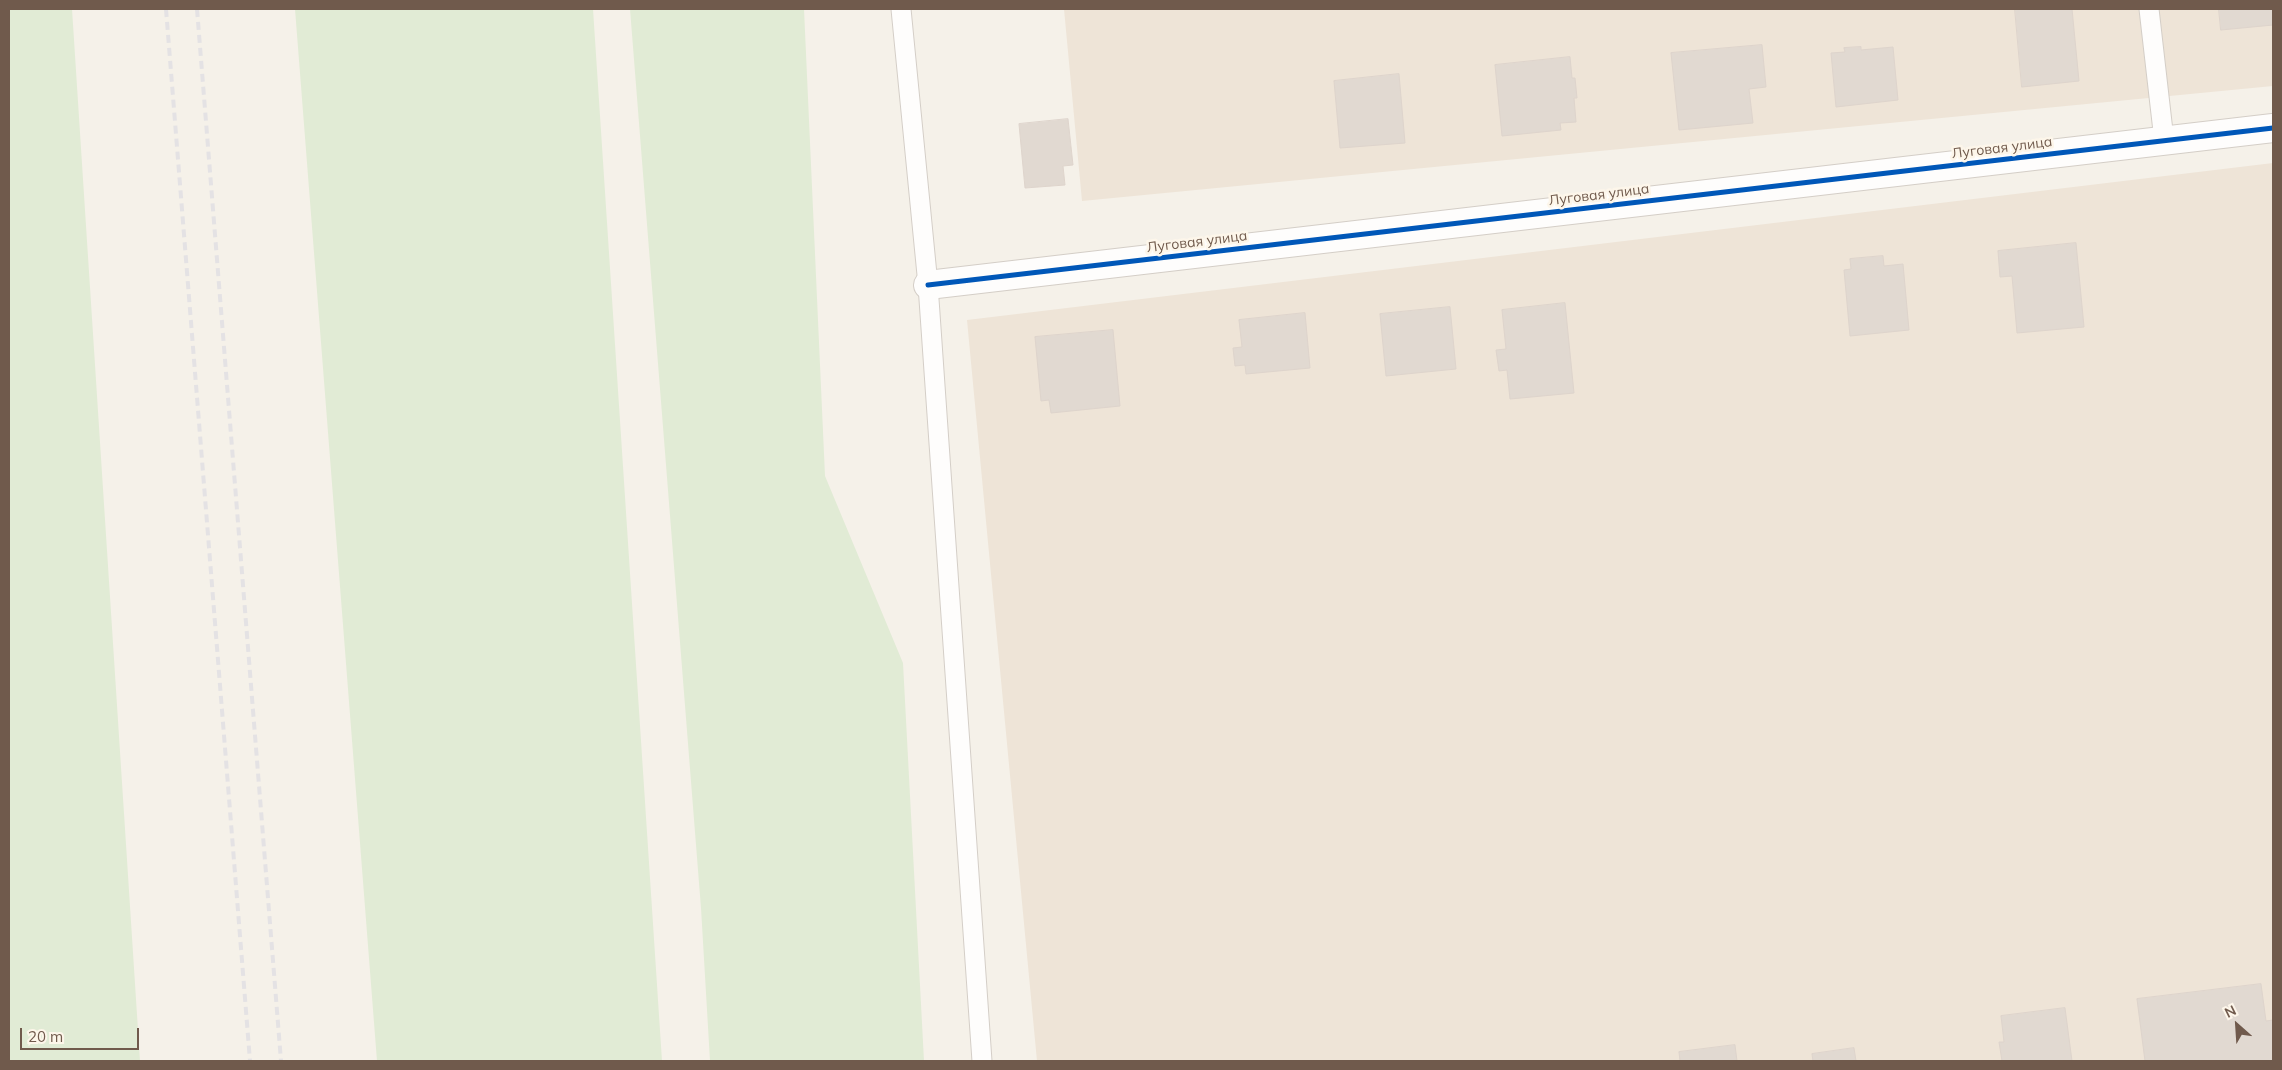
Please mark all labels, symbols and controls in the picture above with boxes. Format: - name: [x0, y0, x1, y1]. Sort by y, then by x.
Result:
- street label: Луговая улица: [1951, 134, 2053, 162]
- street label: Луговая улица: [1548, 181, 1650, 209]
- street label: Луговая улица: [1146, 228, 1248, 256]
- north arrow: [2212, 1000, 2262, 1050]
- text: N: [2222, 1001, 2239, 1022]
- scale bar: [22, 1018, 141, 1050]
- text: 20 m: [28, 1027, 63, 1046]

